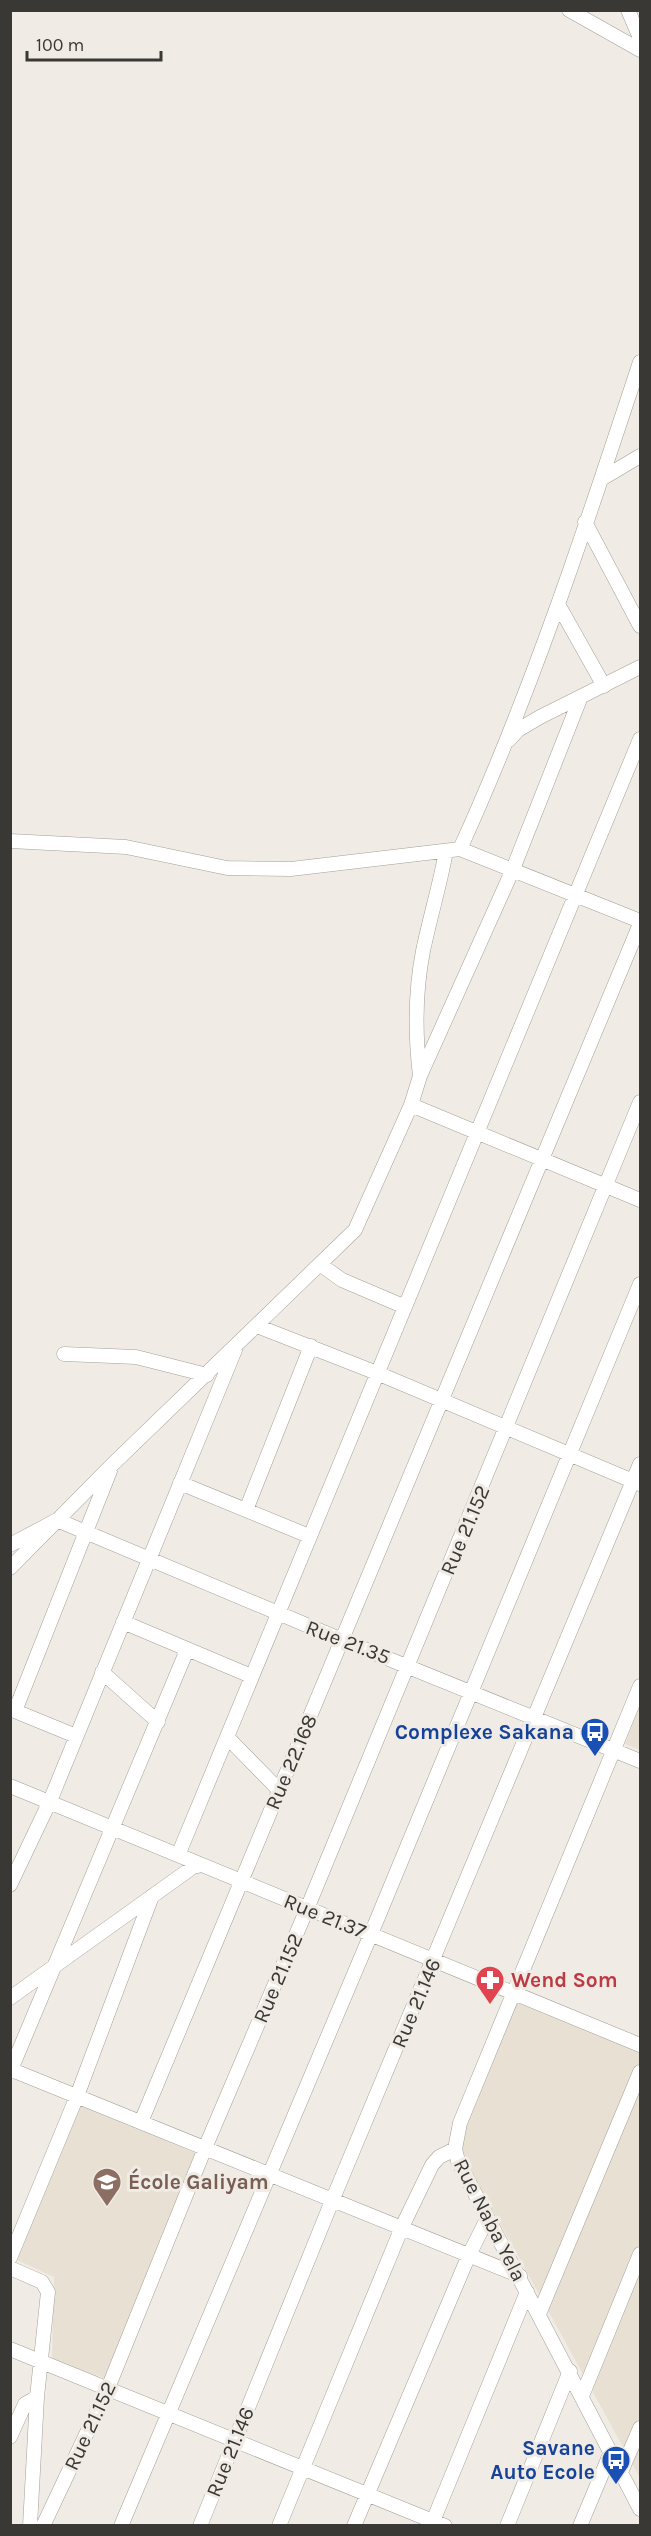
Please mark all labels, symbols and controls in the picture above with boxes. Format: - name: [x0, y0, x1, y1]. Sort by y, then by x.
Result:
- scale bar: [27, 24, 160, 62]
- text: 100 m: [36, 34, 84, 56]
- street label: Rue 21.152: [435, 1482, 495, 1578]
- street label: Rue 21.35: [302, 1615, 394, 1669]
- street label: Rue 22.168: [260, 1711, 322, 1813]
- bus stop icon: Complexe Sakana: [579, 1716, 611, 1758]
- place label: Complexe Sakana: [395, 1720, 574, 1744]
- street label: Rue 21.37: [280, 1889, 370, 1943]
- street label: Rue 21.152: [248, 1930, 308, 2026]
- street label: Rue 21.146: [386, 1955, 446, 2051]
- pharmacy icon: Wend Som: [474, 1964, 506, 2006]
- place label: Wend Som: [511, 1968, 618, 1992]
- street label: Rue Naba Yela: [449, 2155, 531, 2285]
- school or university icon: École Galiyam: [91, 2166, 123, 2208]
- place label: École Galiyam: [128, 2168, 269, 2194]
- street label: Rue 21.152: [59, 2378, 121, 2474]
- street label: Rue 21.146: [201, 2404, 259, 2500]
- place label: Savane Auto Ecole: [490, 2436, 595, 2484]
- bus stop icon: Savane Auto Ecole: [600, 2444, 632, 2486]

